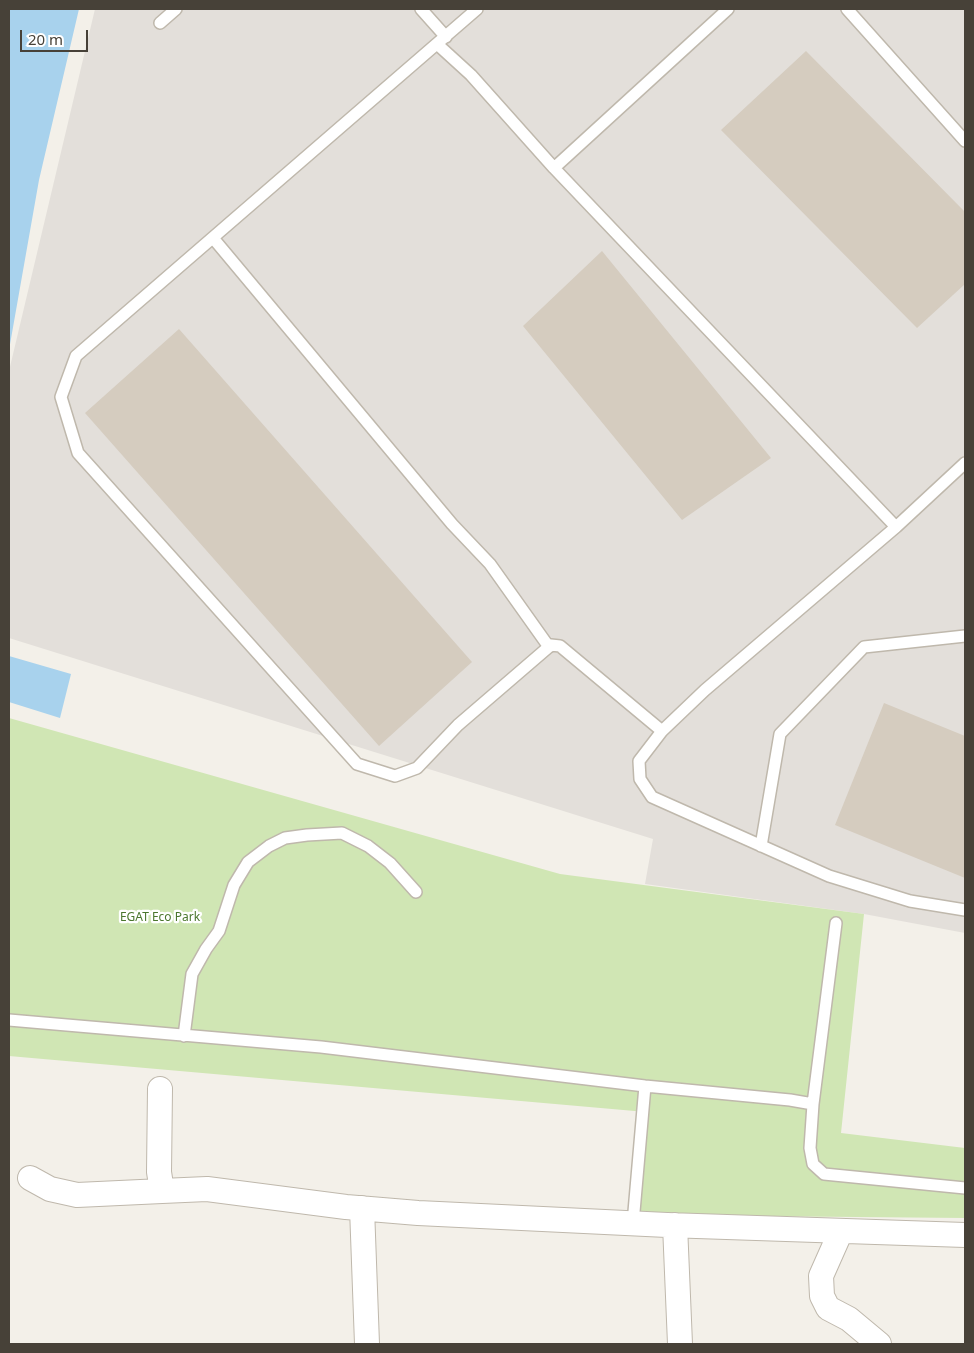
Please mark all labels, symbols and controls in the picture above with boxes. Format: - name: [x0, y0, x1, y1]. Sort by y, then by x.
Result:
- scale bar: [22, 20, 90, 52]
- text: 20 m: [28, 29, 63, 49]
- park label: EGAT Eco Park: [120, 911, 200, 925]

